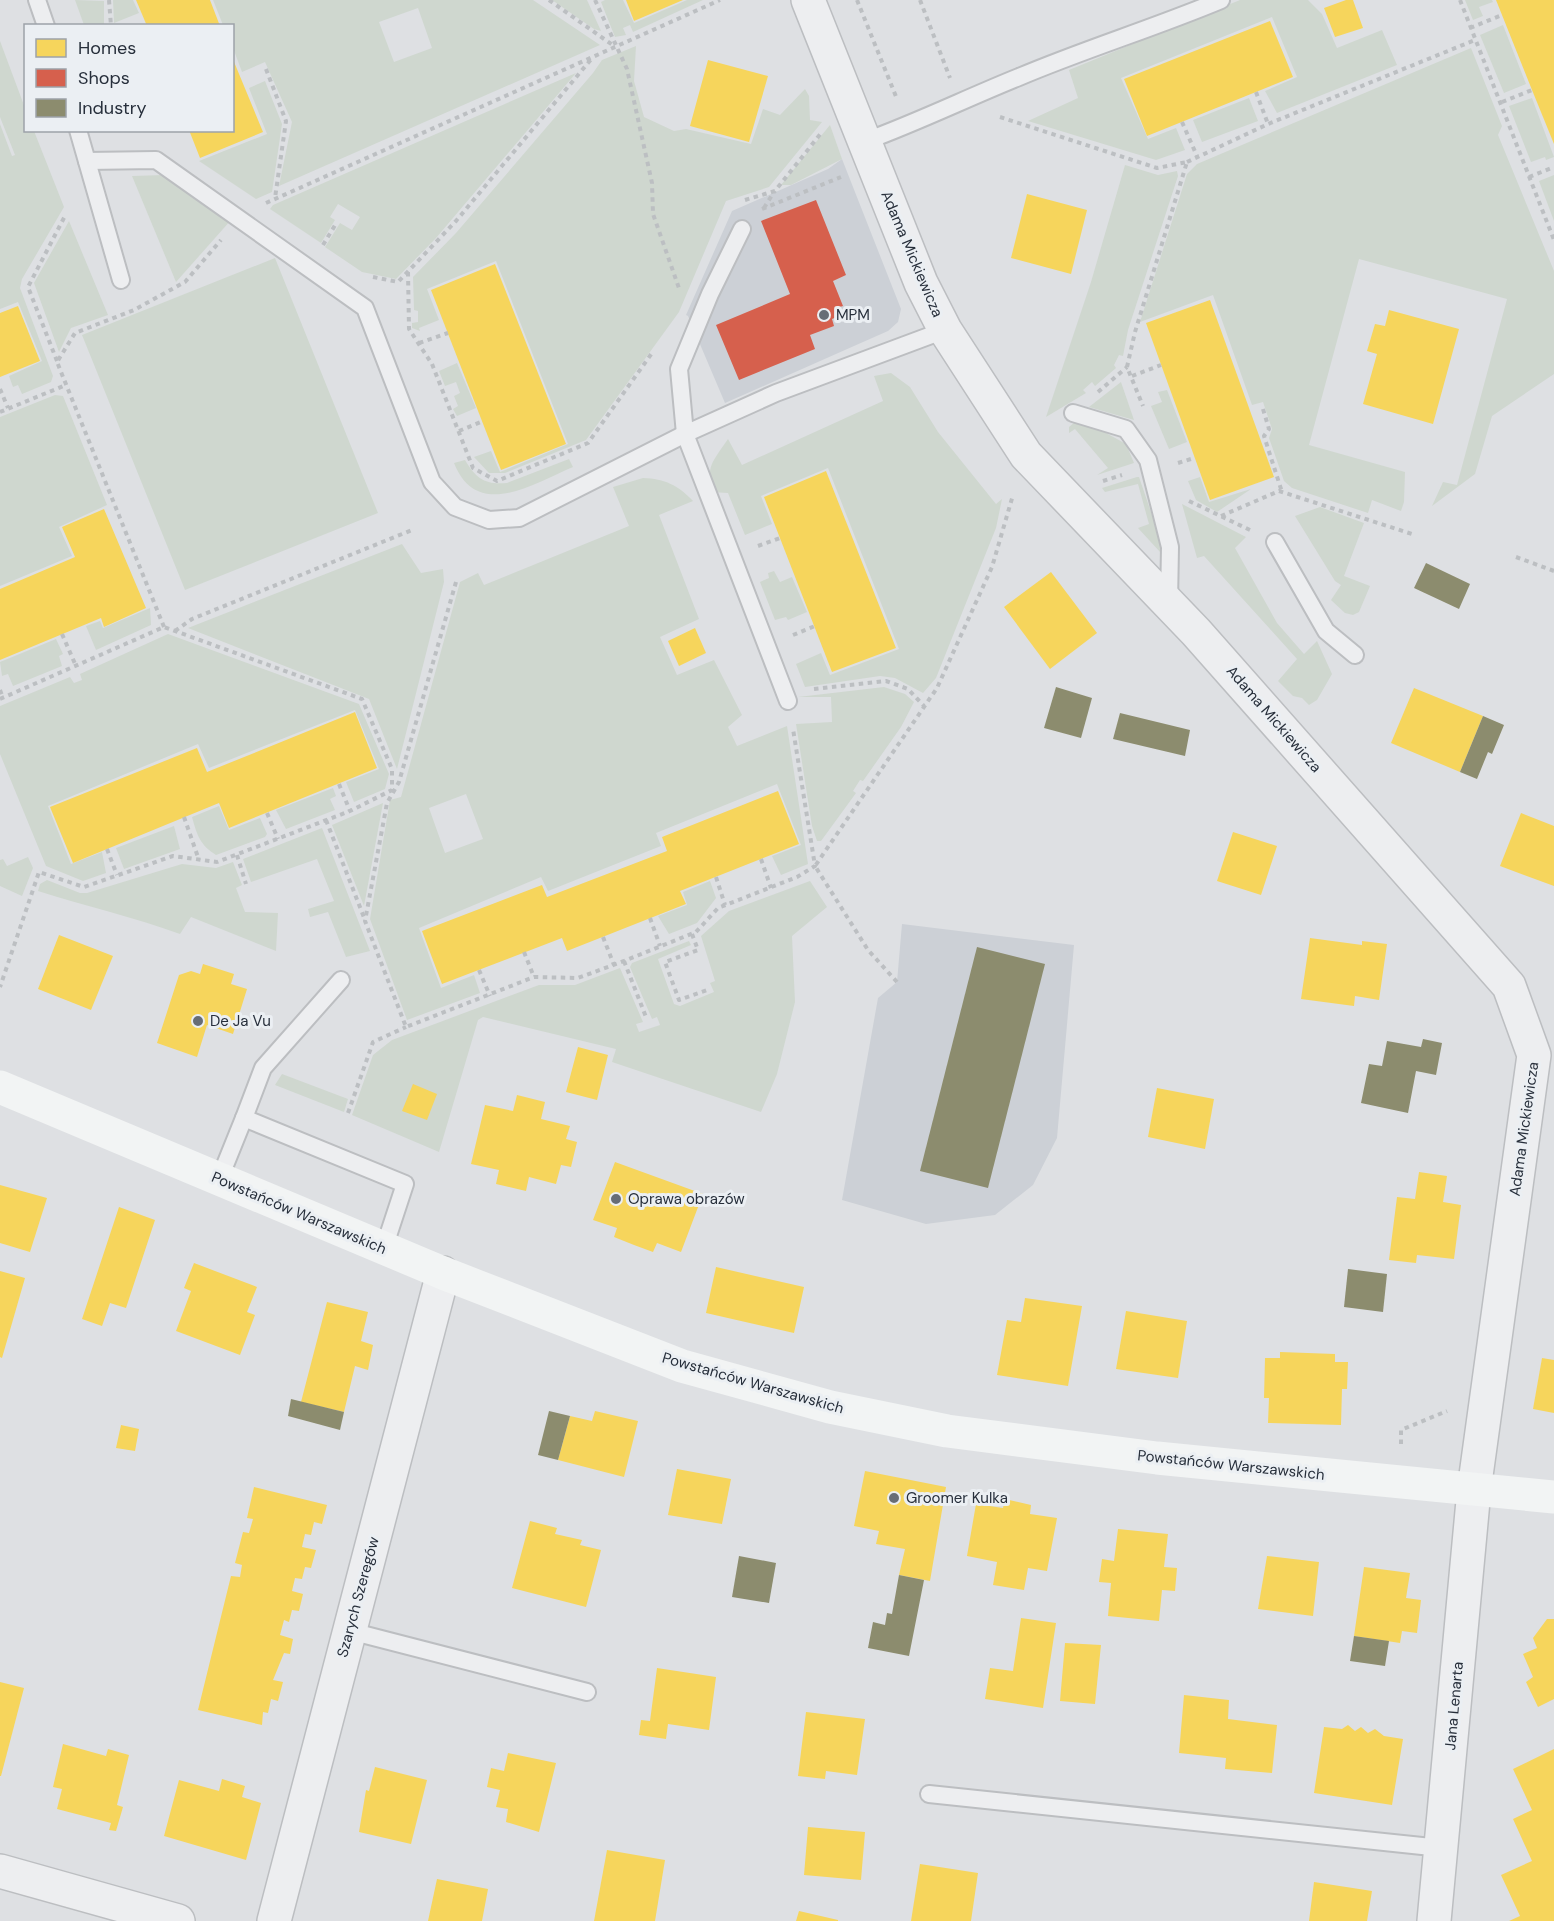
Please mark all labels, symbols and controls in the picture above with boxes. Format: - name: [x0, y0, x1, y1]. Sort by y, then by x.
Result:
- legend: [24, 24, 234, 132]
- text: Homes: [78, 36, 136, 60]
- text: Shops: [78, 66, 130, 90]
- text: Industry: [78, 96, 147, 120]
- street label: Adama Mickiewicza: [876, 188, 948, 320]
- place label: MPM: [836, 305, 870, 325]
- marker: MPM: [817, 308, 831, 322]
- street label: Adama Mickiewicza: [1222, 661, 1326, 777]
- place label: De Ja Vu: [210, 1011, 271, 1031]
- marker: De Ja Vu: [191, 1014, 205, 1028]
- street label: Adama Mickiewicza: [1505, 1061, 1543, 1197]
- street label: Powstańców Warszawskich: [209, 1167, 389, 1259]
- place label: Oprawa obrazów: [628, 1189, 745, 1209]
- marker: Oprawa obrazów: [609, 1192, 623, 1206]
- street label: Powstańców Warszawskich: [660, 1347, 846, 1419]
- street label: Powstańców Warszawskich: [1136, 1445, 1326, 1485]
- place label: Groomer Kulka: [906, 1488, 1008, 1508]
- marker: Groomer Kulka: [887, 1491, 901, 1505]
- street label: Szarych Szeregów: [332, 1534, 384, 1660]
- street label: Jana Lenarta: [1440, 1661, 1468, 1751]

